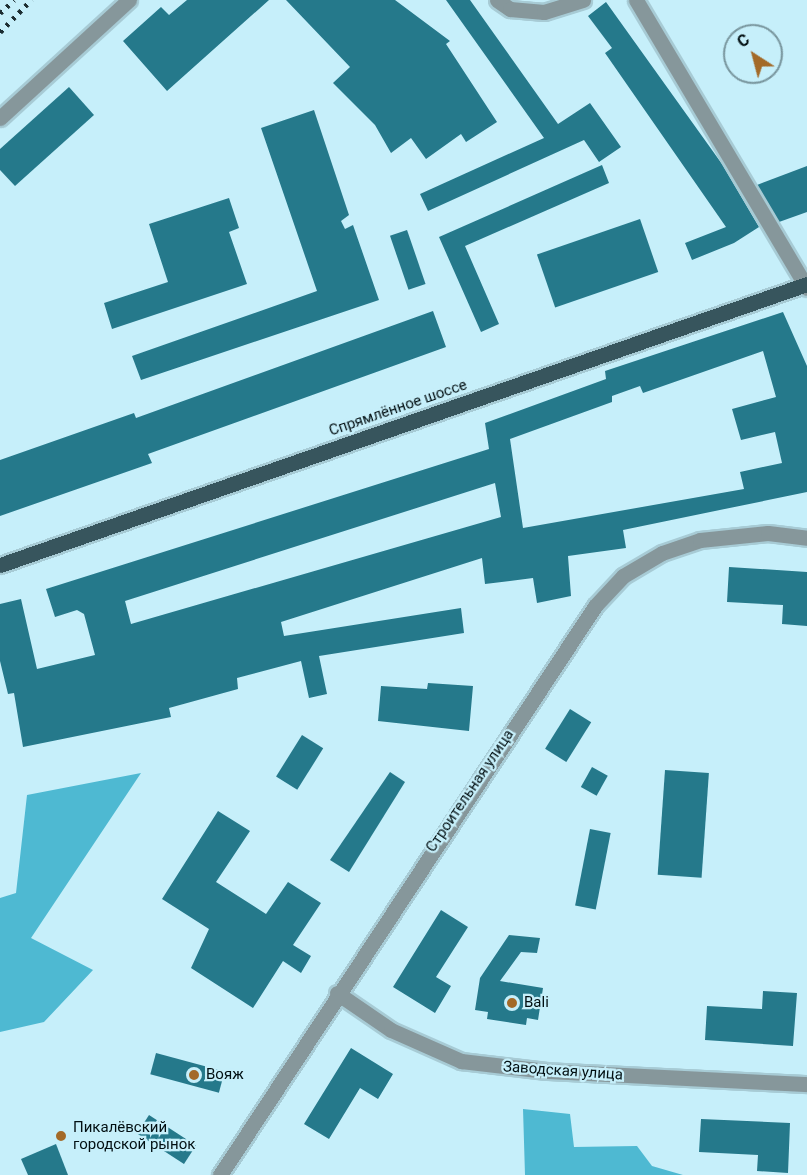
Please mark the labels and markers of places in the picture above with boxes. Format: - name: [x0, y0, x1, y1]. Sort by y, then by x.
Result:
- place label: Bali: [524, 994, 549, 1012]
- marker: Bali: [505, 996, 519, 1010]
- place label: Вояж: [206, 1066, 244, 1084]
- marker: Вояж: [187, 1068, 201, 1082]
- place label: Пикалёвский городской рынок: [73, 1118, 195, 1153]
- marker: Пикалёвский городской рынок: [54, 1129, 68, 1143]

